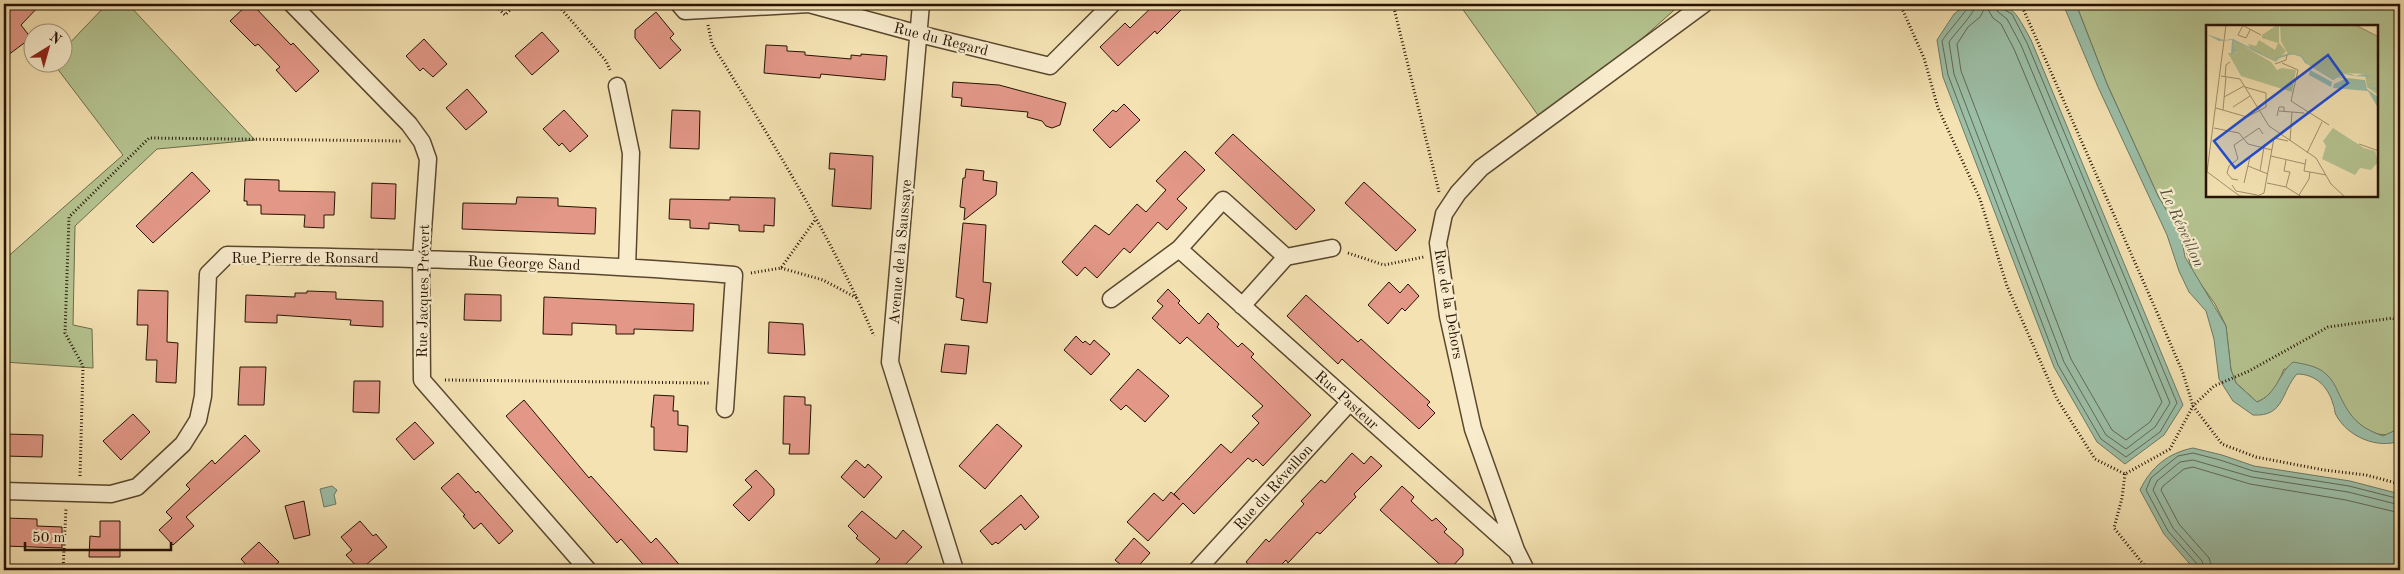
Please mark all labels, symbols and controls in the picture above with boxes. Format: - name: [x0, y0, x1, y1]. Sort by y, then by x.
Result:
- street label: Rue du Regard: [892, 21, 990, 60]
- north arrow: [22, 22, 72, 72]
- inset map: [2206, 25, 2379, 198]
- text: N: [47, 30, 64, 47]
- street label: Avenue de la Saussaye: [888, 179, 915, 325]
- water label: Le Réveillon: [2155, 185, 2206, 270]
- street label: Rue Jacques Prévert: [416, 224, 433, 358]
- street label: Rue de la Dehors: [1430, 248, 1465, 360]
- street label: Rue Pierre de Ronsard: [231, 252, 379, 267]
- street label: Rue George Sand: [467, 255, 581, 274]
- street label: Rue Pasteur: [1311, 369, 1381, 433]
- street label: Rue du Réveillon: [1232, 442, 1316, 534]
- scale bar: [25, 519, 171, 551]
- text: 50 m: [32, 531, 66, 546]

